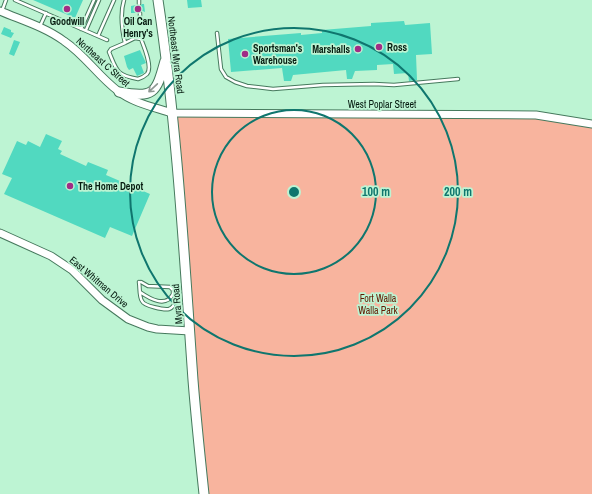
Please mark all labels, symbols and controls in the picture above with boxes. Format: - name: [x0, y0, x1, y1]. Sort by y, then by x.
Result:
- marker: Goodwill: [62, 4, 72, 14]
- marker: Oil Can Henry's: [133, 4, 143, 14]
- place label: Goodwill: [50, 15, 84, 28]
- place label: Oil Can Henry's: [123, 15, 153, 40]
- street label: Northeast Myra Road: [165, 16, 187, 94]
- street label: Northeast C Street: [73, 34, 133, 90]
- place label: Ross: [387, 41, 407, 54]
- place label: Sportsman's Warehouse: [253, 42, 303, 67]
- marker: Ross: [374, 42, 384, 52]
- place label: Marshalls: [312, 43, 350, 56]
- marker: Marshalls: [353, 44, 363, 54]
- marker: Sportsman's Warehouse: [240, 49, 250, 59]
- one-way arrow: [148, 84, 158, 93]
- street label: West Poplar Street: [348, 98, 417, 111]
- place label: The Home Depot: [78, 180, 143, 193]
- marker: The Home Depot: [65, 181, 75, 191]
- text: 100 m: [362, 184, 390, 200]
- text: 200 m: [444, 184, 472, 200]
- centre of rings: [287, 185, 301, 199]
- street label: East Whitman Drive: [67, 253, 132, 311]
- street label: Myra Road: [169, 283, 185, 325]
- park label: Fort Walla Walla Park: [358, 292, 399, 317]

